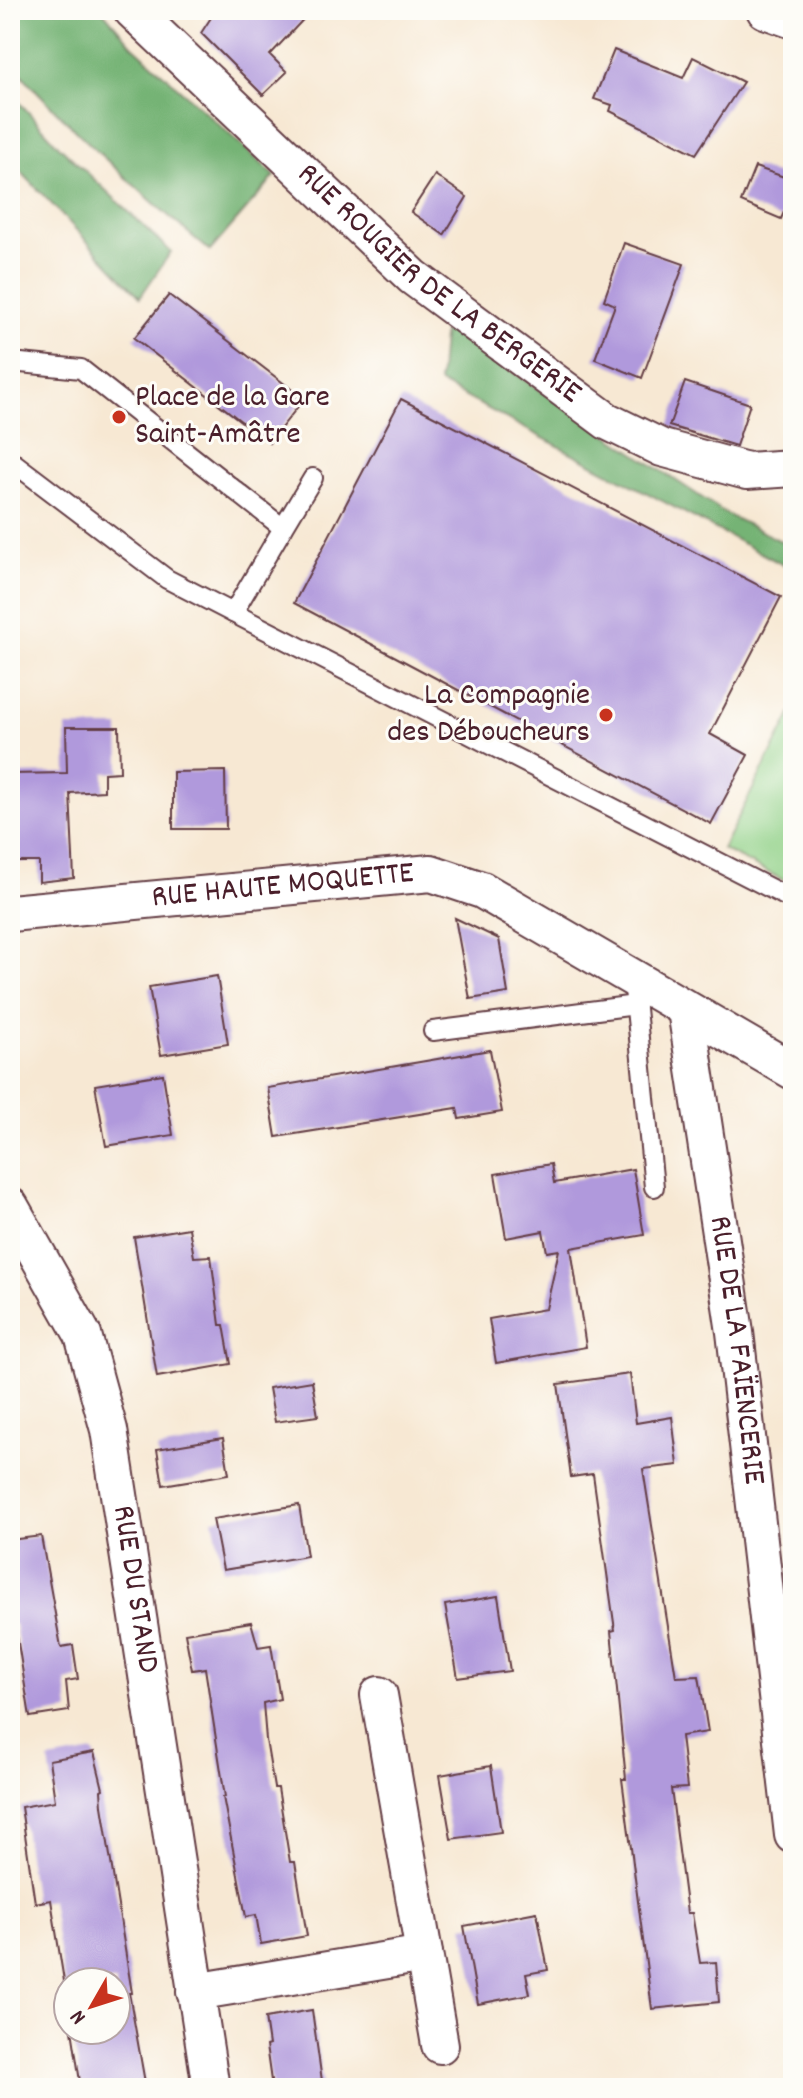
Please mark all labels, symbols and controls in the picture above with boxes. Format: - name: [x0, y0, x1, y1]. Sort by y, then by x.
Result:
- street label: RUE ROUGIER DE LA BERGERIE: [285, 154, 590, 417]
- place label: Place de la Gare Saint-Amâtre: [135, 376, 330, 459]
- marker: Place de la Gare Saint-Amâtre: [110, 408, 128, 426]
- place label: La Compagnie des Déboucheurs: [387, 674, 590, 757]
- marker: La Compagnie des Déboucheurs: [597, 706, 615, 724]
- street label: RUE HAUTE MOQUETTE: [150, 852, 416, 922]
- street label: RUE DE LA FAÏENCERIE: [695, 1213, 775, 1488]
- street label: RUE DU STAND: [98, 1502, 169, 1676]
- north arrow: [52, 1966, 132, 2046]
- text: N: [64, 2002, 95, 2030]

